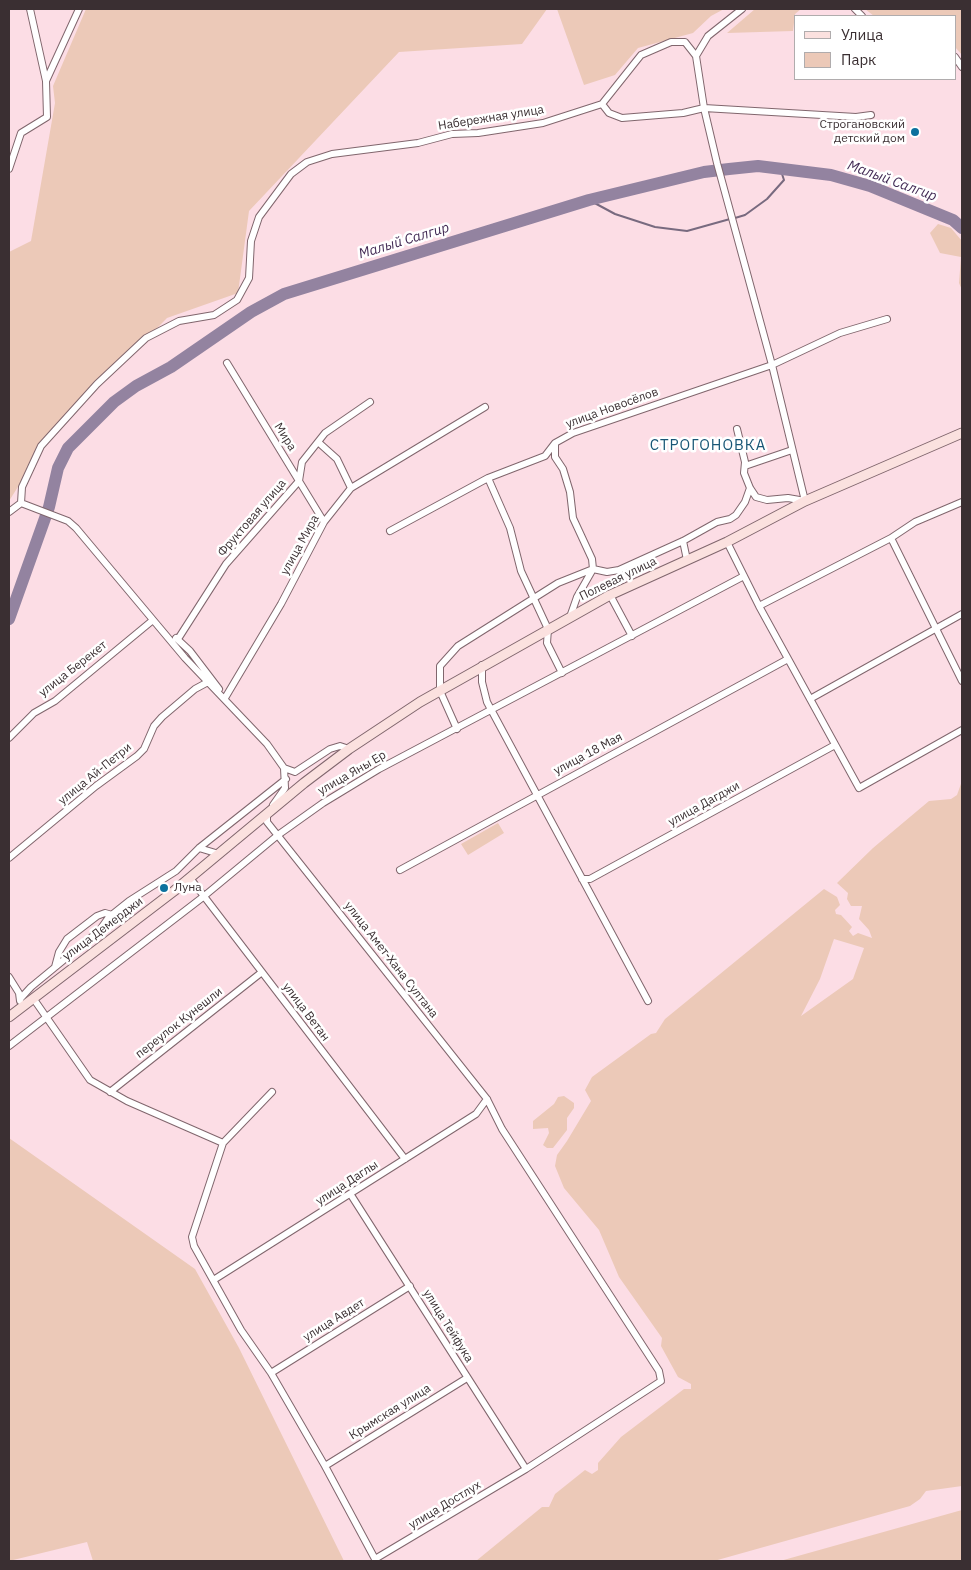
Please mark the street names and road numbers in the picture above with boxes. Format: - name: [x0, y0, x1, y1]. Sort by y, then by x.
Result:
- street label: Набережная улица: [437, 103, 545, 133]
- street label: улица Новосёлов: [564, 385, 660, 431]
- street label: Мира: [271, 420, 299, 454]
- street label: Фруктовая улица: [215, 477, 289, 559]
- street label: улица Мира: [278, 513, 322, 577]
- street label: Полевая улица: [577, 554, 659, 604]
- street label: улица Берекет: [36, 638, 110, 700]
- street label: улица 18 Мая: [551, 730, 625, 778]
- street label: улица Ай-Петри: [55, 740, 135, 808]
- street label: улица Яны Ер: [315, 748, 389, 798]
- street label: улица Дагджи: [666, 778, 742, 830]
- street label: улица Демерджи: [60, 894, 146, 964]
- street label: улица Амет-Хана Султана: [341, 899, 441, 1021]
- street label: улица Ветан: [279, 980, 333, 1044]
- street label: переулок Кунешли: [133, 985, 225, 1061]
- street label: улица Даглы: [313, 1158, 381, 1208]
- street label: улица Тейфука: [420, 1287, 476, 1365]
- street label: улица Авдет: [301, 1295, 367, 1345]
- street label: Крымская улица: [347, 1381, 433, 1443]
- street label: улица Достлух: [406, 1478, 484, 1532]

